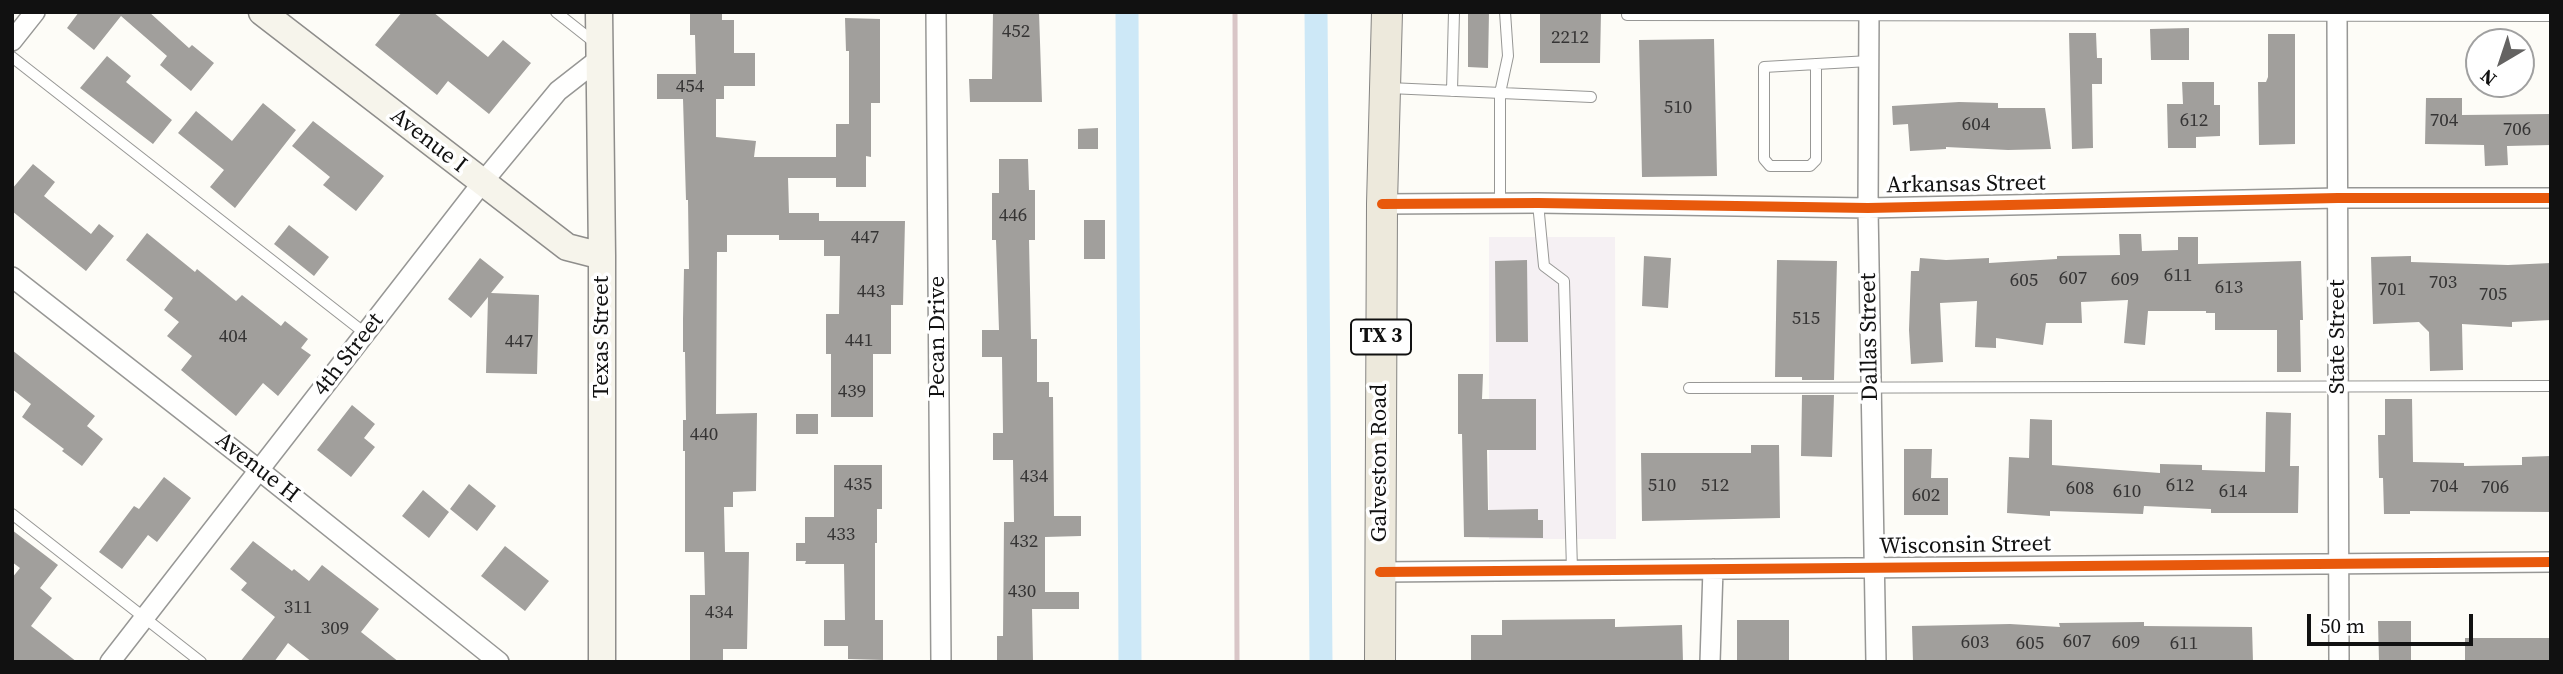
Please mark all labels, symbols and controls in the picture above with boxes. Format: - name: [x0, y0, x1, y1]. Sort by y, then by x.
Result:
- house number: 452: [1002, 21, 1030, 43]
- house number: 2212: [1551, 27, 1589, 49]
- north arrow: [2465, 28, 2535, 98]
- text: N: [2474, 63, 2502, 92]
- house number: 454: [676, 76, 704, 98]
- house number: 510: [1664, 97, 1692, 119]
- street label: Avenue I: [384, 103, 472, 179]
- house number: 612: [2180, 110, 2208, 132]
- house number: 704: [2430, 110, 2458, 132]
- house number: 604: [1962, 114, 1990, 136]
- house number: 706: [2503, 119, 2531, 141]
- street label: Arkansas Street: [1886, 170, 2046, 200]
- house number: 446: [999, 205, 1027, 227]
- house number: 447: [851, 227, 879, 249]
- house number: 611: [2164, 265, 2192, 287]
- house number: 607: [2059, 268, 2087, 290]
- house number: 609: [2111, 269, 2139, 291]
- house number: 605: [2010, 270, 2038, 292]
- house number: 703: [2429, 272, 2457, 294]
- street label: Dallas Street: [1855, 273, 1885, 401]
- street label: Texas Street: [588, 276, 616, 398]
- street label: Pecan Drive: [924, 276, 952, 398]
- house number: 613: [2215, 277, 2243, 299]
- house number: 701: [2378, 279, 2406, 301]
- street label: State Street: [2324, 280, 2352, 394]
- house number: 443: [857, 281, 885, 303]
- house number: 705: [2479, 284, 2507, 306]
- street label: 4th Street: [308, 308, 390, 402]
- house number: 515: [1792, 308, 1820, 330]
- road number: TX 3: [1351, 320, 1411, 354]
- house number: 404: [219, 326, 247, 348]
- house number: 441: [845, 330, 873, 352]
- house number: 447: [505, 331, 533, 353]
- house number: 439: [838, 381, 866, 403]
- street label: Galveston Road: [1366, 384, 1394, 542]
- house number: 440: [690, 424, 718, 446]
- street label: Avenue H: [210, 427, 304, 509]
- house number: 434: [1020, 466, 1048, 488]
- house number: 435: [844, 474, 872, 496]
- house number: 510: [1648, 475, 1676, 497]
- house number: 512: [1701, 475, 1729, 497]
- house number: 612: [2166, 475, 2194, 497]
- house number: 704: [2430, 476, 2458, 498]
- house number: 706: [2481, 477, 2509, 499]
- house number: 608: [2066, 478, 2094, 500]
- house number: 610: [2113, 481, 2141, 503]
- house number: 614: [2219, 481, 2247, 503]
- house number: 602: [1912, 485, 1940, 507]
- house number: 433: [827, 524, 855, 546]
- house number: 432: [1010, 531, 1038, 553]
- street label: Wisconsin Street: [1879, 531, 2051, 561]
- house number: 430: [1008, 581, 1036, 603]
- house number: 311: [284, 597, 312, 619]
- scale bar: [2311, 600, 2477, 644]
- house number: 434: [705, 602, 733, 624]
- text: 50 m: [2320, 611, 2365, 640]
- house number: 309: [321, 618, 349, 640]
- house number: 607: [2063, 631, 2091, 653]
- house number: 603: [1961, 632, 1989, 654]
- house number: 609: [2112, 632, 2140, 654]
- house number: 605: [2016, 633, 2044, 655]
- house number: 611: [2170, 633, 2198, 655]

